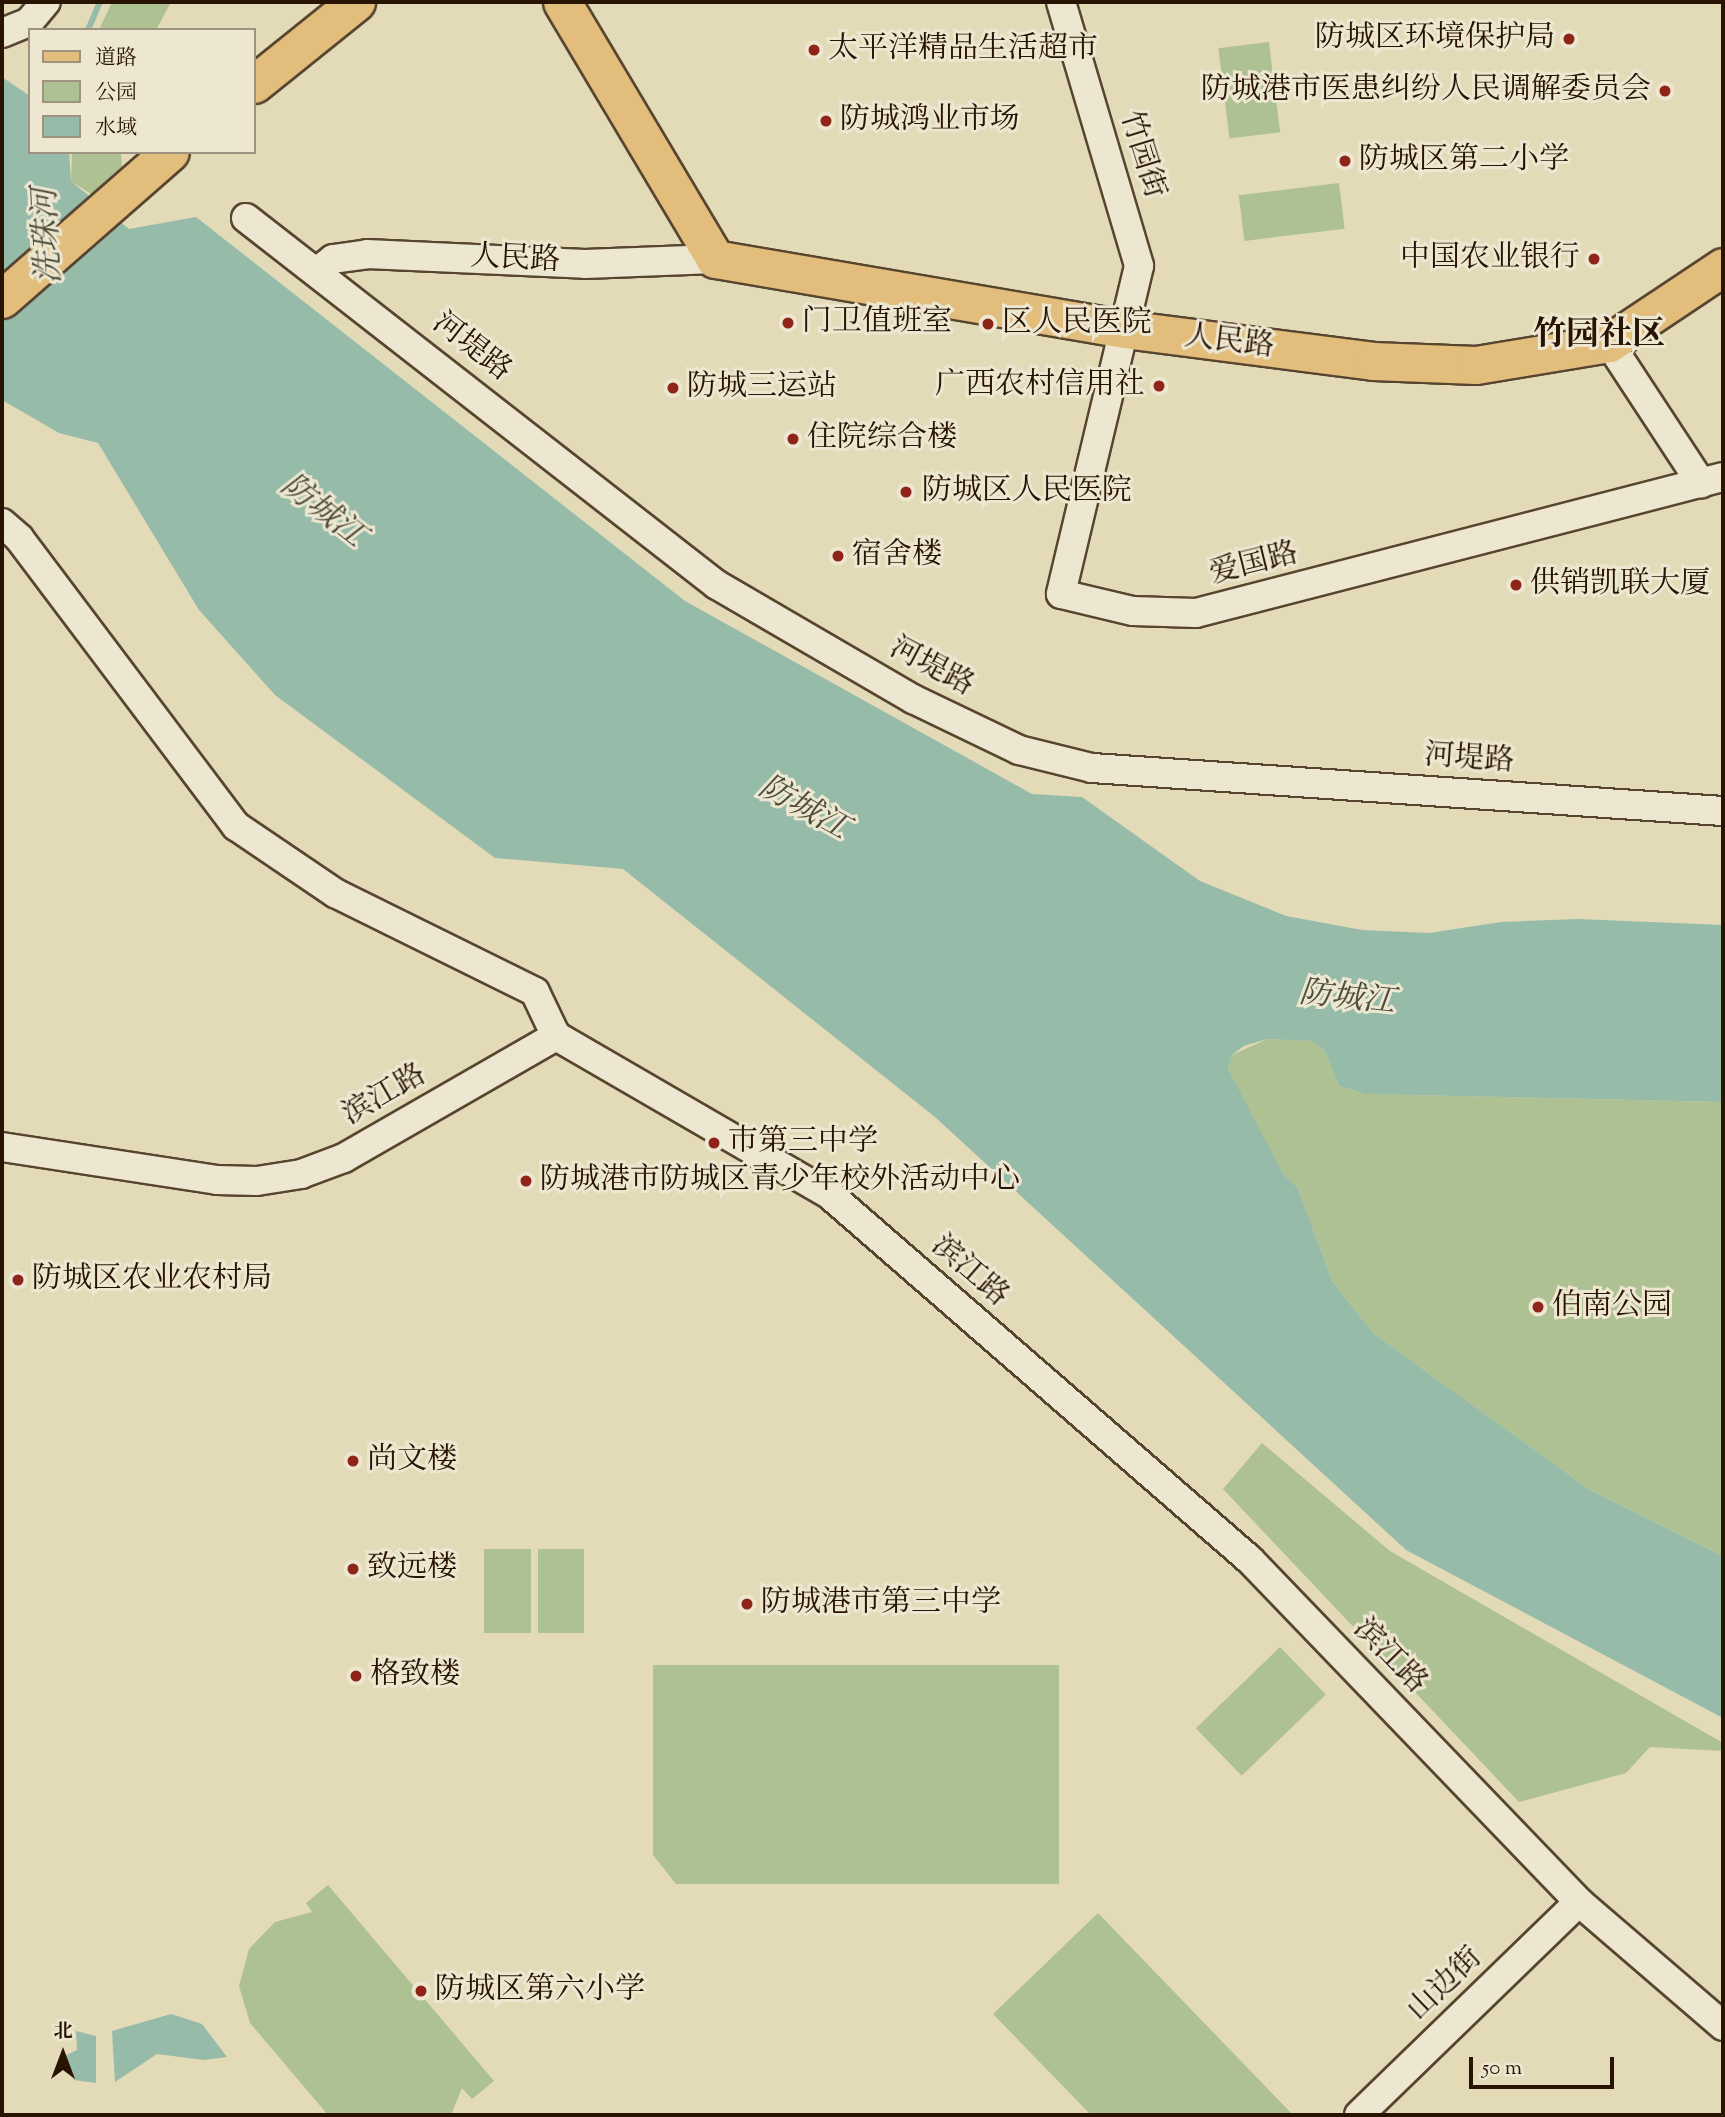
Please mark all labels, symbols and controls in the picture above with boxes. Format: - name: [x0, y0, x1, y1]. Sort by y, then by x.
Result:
- place label: 防城区环境保护局: [1315, 21, 1555, 57]
- legend: [28, 28, 256, 154]
- marker: 防城区环境保护局: [1561, 31, 1577, 47]
- place label: 太平洋精品生活超市: [828, 32, 1098, 68]
- marker: 太平洋精品生活超市: [806, 42, 822, 58]
- text: 道路: [95, 44, 137, 74]
- place label: 防城港市医患纠纷人民调解委员会: [1201, 73, 1651, 109]
- text: 公园: [95, 79, 137, 109]
- marker: 防城港市医患纠纷人民调解委员会: [1657, 83, 1673, 99]
- place label: 防城鸿业市场: [840, 103, 1020, 139]
- street label: 竹园街: [1111, 107, 1171, 203]
- marker: 防城鸿业市场: [818, 113, 834, 129]
- text: 水域: [95, 114, 137, 144]
- place label: 防城区第二小学: [1359, 143, 1569, 179]
- marker: 防城区第二小学: [1337, 153, 1353, 169]
- water label: 洗珠河: [27, 187, 71, 285]
- street label: 人民路: [469, 240, 561, 280]
- place label: 中国农业银行: [1400, 241, 1580, 277]
- marker: 中国农业银行: [1586, 251, 1602, 267]
- place label: 门卫值班室: [802, 305, 952, 341]
- street label: 河堤路: [424, 306, 518, 390]
- place label: 区人民医院: [1002, 306, 1152, 342]
- marker: 门卫值班室: [780, 315, 796, 331]
- marker: 区人民医院: [980, 316, 996, 332]
- district label: 竹园社区: [1533, 317, 1665, 357]
- street label: 人民路: [1182, 320, 1276, 366]
- place label: 广西农村信用社: [935, 368, 1145, 404]
- place label: 防城三运站: [687, 370, 837, 406]
- marker: 广西农村信用社: [1151, 378, 1167, 394]
- marker: 防城三运站: [665, 380, 681, 396]
- place label: 住院综合楼: [807, 421, 957, 457]
- marker: 住院综合楼: [785, 431, 801, 447]
- water label: 防城江: [272, 467, 372, 557]
- place label: 防城区人民医院: [922, 474, 1132, 510]
- marker: 防城区人民医院: [896, 482, 916, 502]
- street label: 爱国路: [1206, 537, 1302, 593]
- place label: 宿舍楼: [852, 538, 942, 574]
- marker: 宿舍楼: [830, 548, 846, 564]
- place label: 供销凯联大厦: [1530, 567, 1710, 603]
- marker: 供销凯联大厦: [1508, 577, 1524, 593]
- street label: 河堤路: [883, 631, 979, 705]
- street label: 河堤路: [1423, 739, 1515, 781]
- water label: 防城江: [752, 769, 854, 849]
- water label: 防城江: [1297, 975, 1397, 1023]
- street label: 滨江路: [337, 1058, 433, 1134]
- place label: 巿第三中学: [728, 1125, 878, 1161]
- marker: 巿第三中学: [706, 1135, 722, 1151]
- place label: 防城港市防城区青少年校外活动中心: [540, 1163, 1020, 1199]
- marker: 防城港市防城区青少年校外活动中心: [518, 1173, 534, 1189]
- street label: 滨江路: [923, 1229, 1015, 1315]
- place label: 防城区农业农村局: [32, 1262, 272, 1298]
- marker: 防城区农业农村局: [10, 1272, 26, 1288]
- place label: 伯南公园: [1552, 1289, 1672, 1325]
- marker: 伯南公园: [1530, 1299, 1546, 1315]
- place label: 尚文楼: [367, 1443, 457, 1479]
- marker: 尚文楼: [345, 1453, 361, 1469]
- place label: 致远楼: [367, 1551, 457, 1587]
- marker: 致远楼: [345, 1561, 361, 1577]
- place label: 防城港市第三中学: [761, 1586, 1001, 1622]
- marker: 防城港市第三中学: [739, 1596, 755, 1612]
- street label: 滨江路: [1345, 1612, 1433, 1702]
- place label: 格致楼: [370, 1658, 460, 1694]
- marker: 格致楼: [348, 1668, 364, 1684]
- street label: 山边街: [1401, 1941, 1491, 2029]
- place label: 防城区第六小学: [435, 1973, 645, 2009]
- marker: 防城区第六小学: [413, 1983, 429, 1999]
- north arrow: [28, 2019, 98, 2089]
- text: 北: [53, 2019, 73, 2046]
- scale bar: [1473, 2044, 1618, 2088]
- text: 50 m: [1482, 2054, 1522, 2084]

